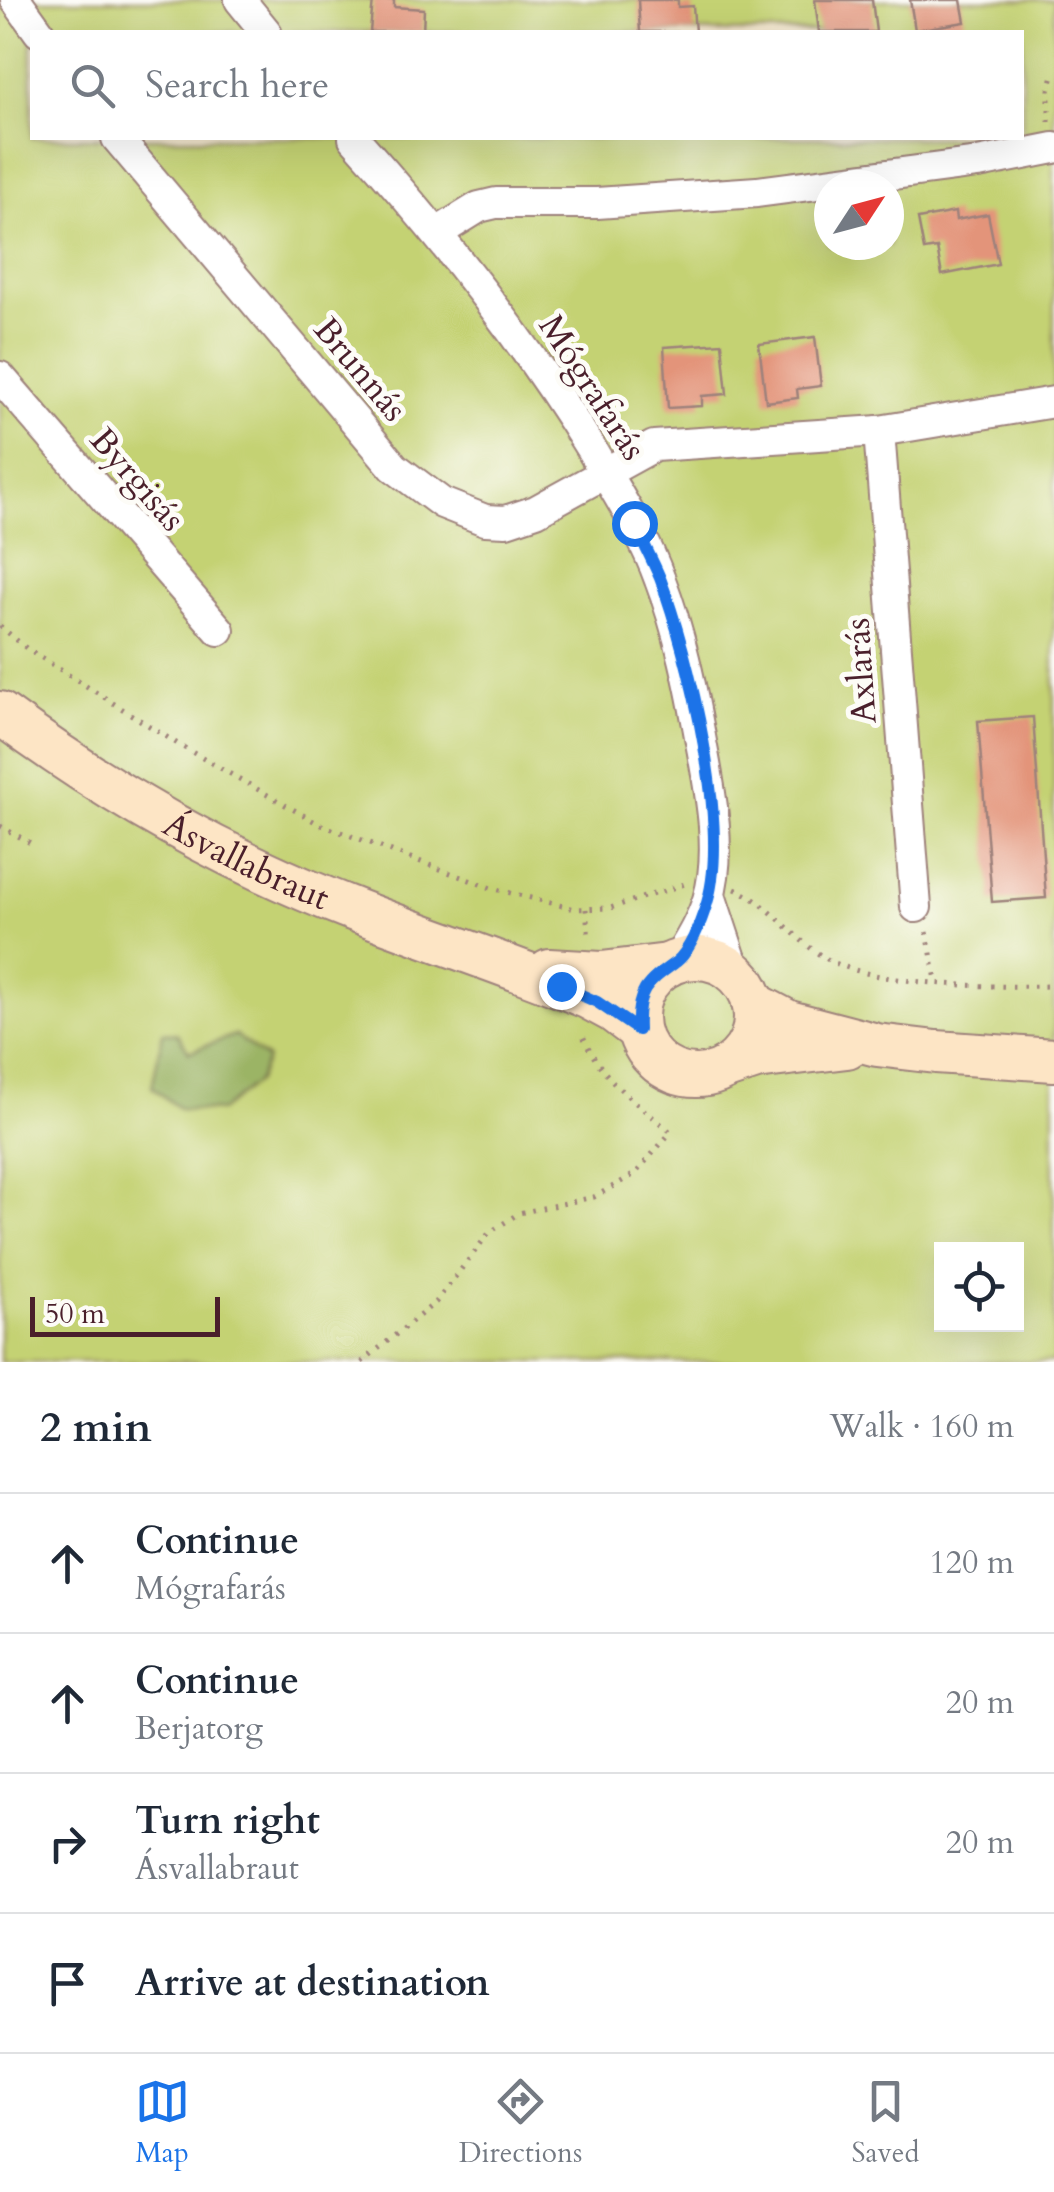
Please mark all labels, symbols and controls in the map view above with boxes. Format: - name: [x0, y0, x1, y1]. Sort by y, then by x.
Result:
- search box: [30, 30, 1024, 140]
- icon: search: [65, 58, 120, 113]
- text: Search here: [145, 59, 329, 111]
- north arrow: [814, 170, 904, 260]
- street label: Mógrafarás: [527, 305, 657, 470]
- street label: Brunnás: [303, 307, 418, 432]
- street label: Byrgisás: [79, 417, 196, 542]
- route start: [612, 501, 658, 547]
- street label: Axlarás: [833, 616, 889, 725]
- street label: Ásvallabraut: [154, 801, 336, 922]
- route end: [539, 964, 585, 1010]
- map controls: [934, 1242, 1024, 1332]
- button: locate: [934, 1242, 1024, 1332]
- scale bar: [30, 1292, 220, 1336]
- text: 50 m: [45, 1295, 105, 1333]
- text: 2 min: [40, 1399, 152, 1456]
- text: Walk · 160 m: [829, 1405, 1014, 1449]
- text: Continue: [135, 1515, 299, 1567]
- icon: ahead: [40, 1536, 95, 1591]
- text: 120 m: [929, 1541, 1014, 1585]
- text: Mógrafarás: [135, 1567, 286, 1611]
- text: Continue: [135, 1655, 299, 1707]
- icon: ahead: [40, 1676, 95, 1731]
- text: 20 m: [946, 1681, 1014, 1725]
- text: Berjatorg: [135, 1707, 263, 1751]
- text: Turn right: [135, 1795, 320, 1847]
- icon: right: [40, 1816, 95, 1871]
- text: 20 m: [946, 1821, 1014, 1865]
- text: Ásvallabraut: [135, 1847, 299, 1891]
- icon: arrive: [40, 1956, 95, 2011]
- text: Arrive at destination: [135, 1957, 490, 2009]
- tab: Map: [135, 2074, 190, 2172]
- tab: Directions: [459, 2074, 582, 2172]
- tab: Saved: [851, 2074, 919, 2172]

